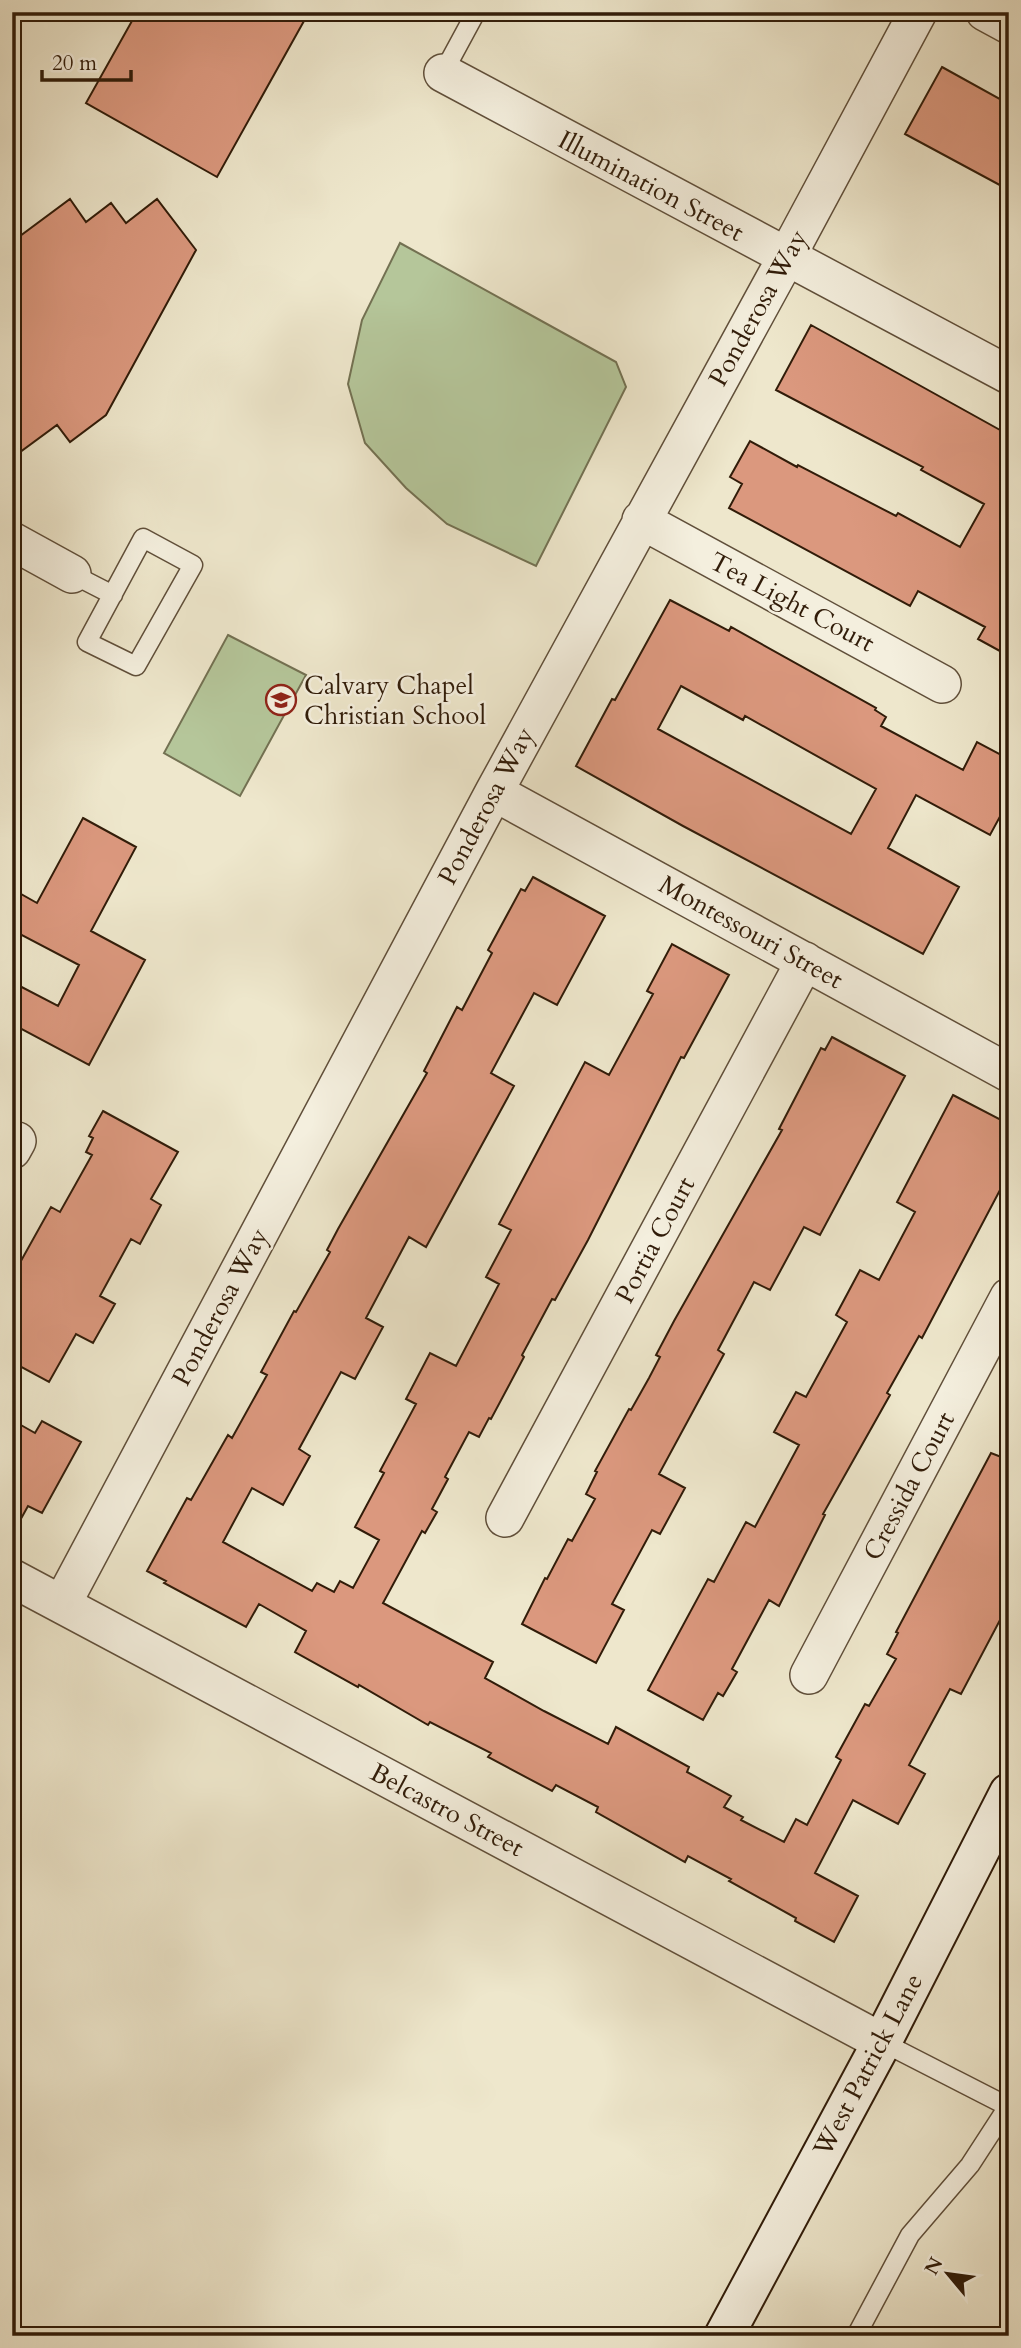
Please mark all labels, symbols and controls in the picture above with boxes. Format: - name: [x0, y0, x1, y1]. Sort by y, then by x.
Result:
- scale bar: [42, 38, 131, 82]
- text: 20 m: [52, 49, 97, 78]
- street label: Illumination Street: [552, 122, 750, 250]
- street label: Ponderosa Way: [701, 223, 816, 393]
- street label: Tea Light Court: [703, 544, 881, 660]
- place label: Calvary Chapel Christian School: [304, 668, 486, 733]
- school or university icon: Calvary Chapel Christian School: [264, 683, 298, 717]
- street label: Ponderosa Way: [430, 721, 542, 891]
- street label: Montessouri Street: [653, 867, 849, 997]
- street label: Portia Court: [607, 1171, 703, 1309]
- street label: Ponderosa Way: [164, 1222, 276, 1392]
- street label: Cressida Court: [855, 1405, 963, 1567]
- street label: Belcastro Street: [364, 1755, 530, 1865]
- street label: West Patrick Lane: [805, 1967, 931, 2163]
- north arrow: [912, 2240, 982, 2310]
- text: N: [919, 2252, 950, 2280]

